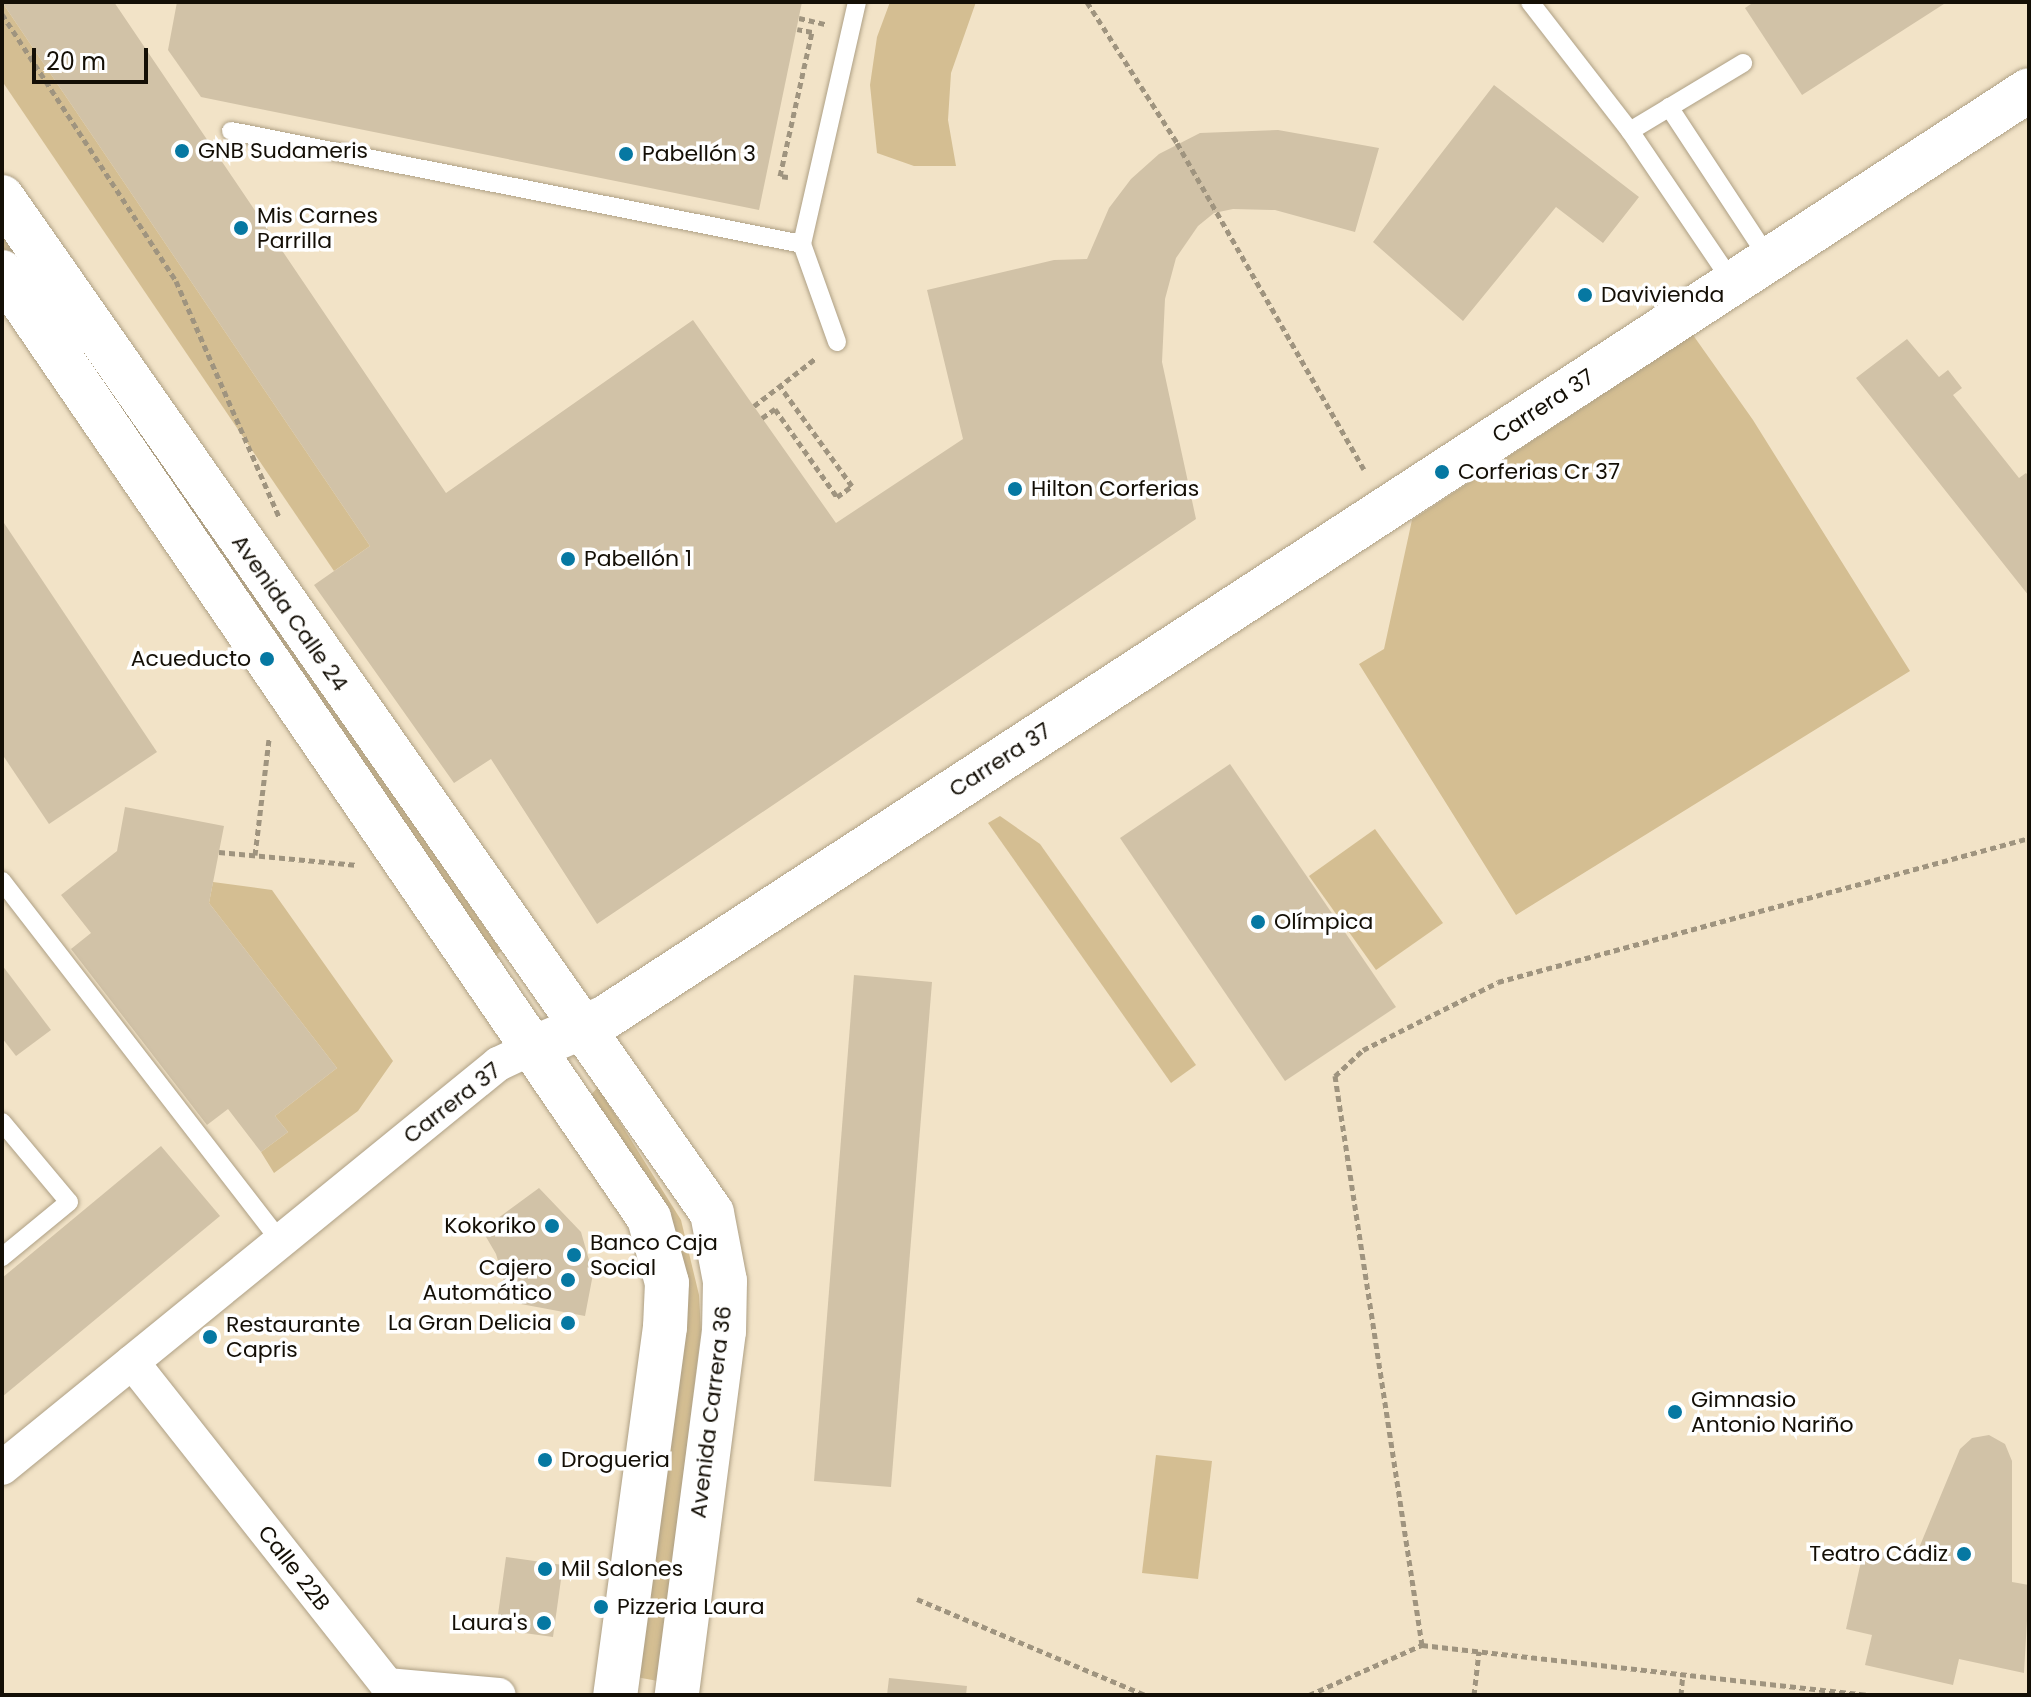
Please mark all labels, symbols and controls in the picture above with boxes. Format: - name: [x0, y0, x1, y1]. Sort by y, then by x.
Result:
- scale bar: [36, 32, 152, 82]
- text: 20 m: [46, 45, 106, 78]
- place label: GNB Sudameris: [198, 138, 368, 164]
- place label: Pabellón 3: [642, 141, 756, 167]
- marker: GNB Sudameris: [173, 142, 191, 160]
- marker: Pabellón 3: [617, 145, 635, 163]
- place label: Mis Carnes Parrilla: [257, 202, 378, 254]
- marker: Mis Carnes Parrilla: [232, 219, 250, 237]
- place label: Davivienda: [1601, 282, 1724, 308]
- marker: Davivienda: [1576, 286, 1594, 304]
- street label: Carrera 37: [1487, 363, 1599, 449]
- place label: Corferias Cr 37: [1458, 459, 1620, 485]
- marker: Corferias Cr 37: [1433, 463, 1451, 481]
- place label: Hilton Corferias: [1031, 476, 1199, 502]
- marker: Hilton Corferias: [1006, 480, 1024, 498]
- street label: Avenida Calle 24: [226, 530, 354, 696]
- place label: Pabellón 1: [584, 546, 692, 572]
- marker: Pabellón 1: [559, 550, 577, 568]
- place label: Acueducto: [131, 646, 251, 672]
- marker: Acueducto: [258, 650, 276, 668]
- street label: Carrera 37: [944, 717, 1056, 803]
- place label: Olímpica: [1274, 909, 1373, 935]
- marker: Olímpica: [1249, 913, 1267, 931]
- street label: Carrera 37: [398, 1057, 506, 1149]
- place label: Kokoriko: [444, 1213, 536, 1239]
- marker: Kokoriko: [543, 1217, 561, 1235]
- place label: Banco Caja Social: [590, 1229, 718, 1280]
- marker: Banco Caja Social: [565, 1246, 583, 1264]
- place label: Cajero Automático: [423, 1254, 552, 1306]
- marker: Cajero Automático: [559, 1271, 577, 1289]
- street label: Avenida Carrera 36: [685, 1304, 737, 1520]
- place label: La Gran Delicia: [388, 1310, 552, 1336]
- place label: Restaurante Capris: [226, 1311, 360, 1362]
- marker: La Gran Delicia: [559, 1314, 577, 1332]
- marker: Restaurante Capris: [201, 1328, 219, 1346]
- place label: Gimnasio Antonio Nariño: [1691, 1386, 1854, 1438]
- marker: Gimnasio Antonio Nariño: [1666, 1403, 1684, 1421]
- place label: Drogueria: [561, 1447, 670, 1473]
- marker: Drogueria: [536, 1451, 554, 1469]
- street label: Calle 22B: [253, 1520, 335, 1616]
- place label: Teatro Cádiz: [1809, 1541, 1948, 1567]
- marker: Teatro Cádiz: [1955, 1545, 1973, 1563]
- place label: Mil Salones: [561, 1556, 683, 1582]
- marker: Mil Salones: [536, 1560, 554, 1578]
- place label: Pizzeria Laura: [617, 1594, 765, 1620]
- marker: Pizzeria Laura: [592, 1598, 610, 1616]
- place label: Laura's: [451, 1610, 528, 1636]
- marker: Laura's: [535, 1614, 553, 1632]

